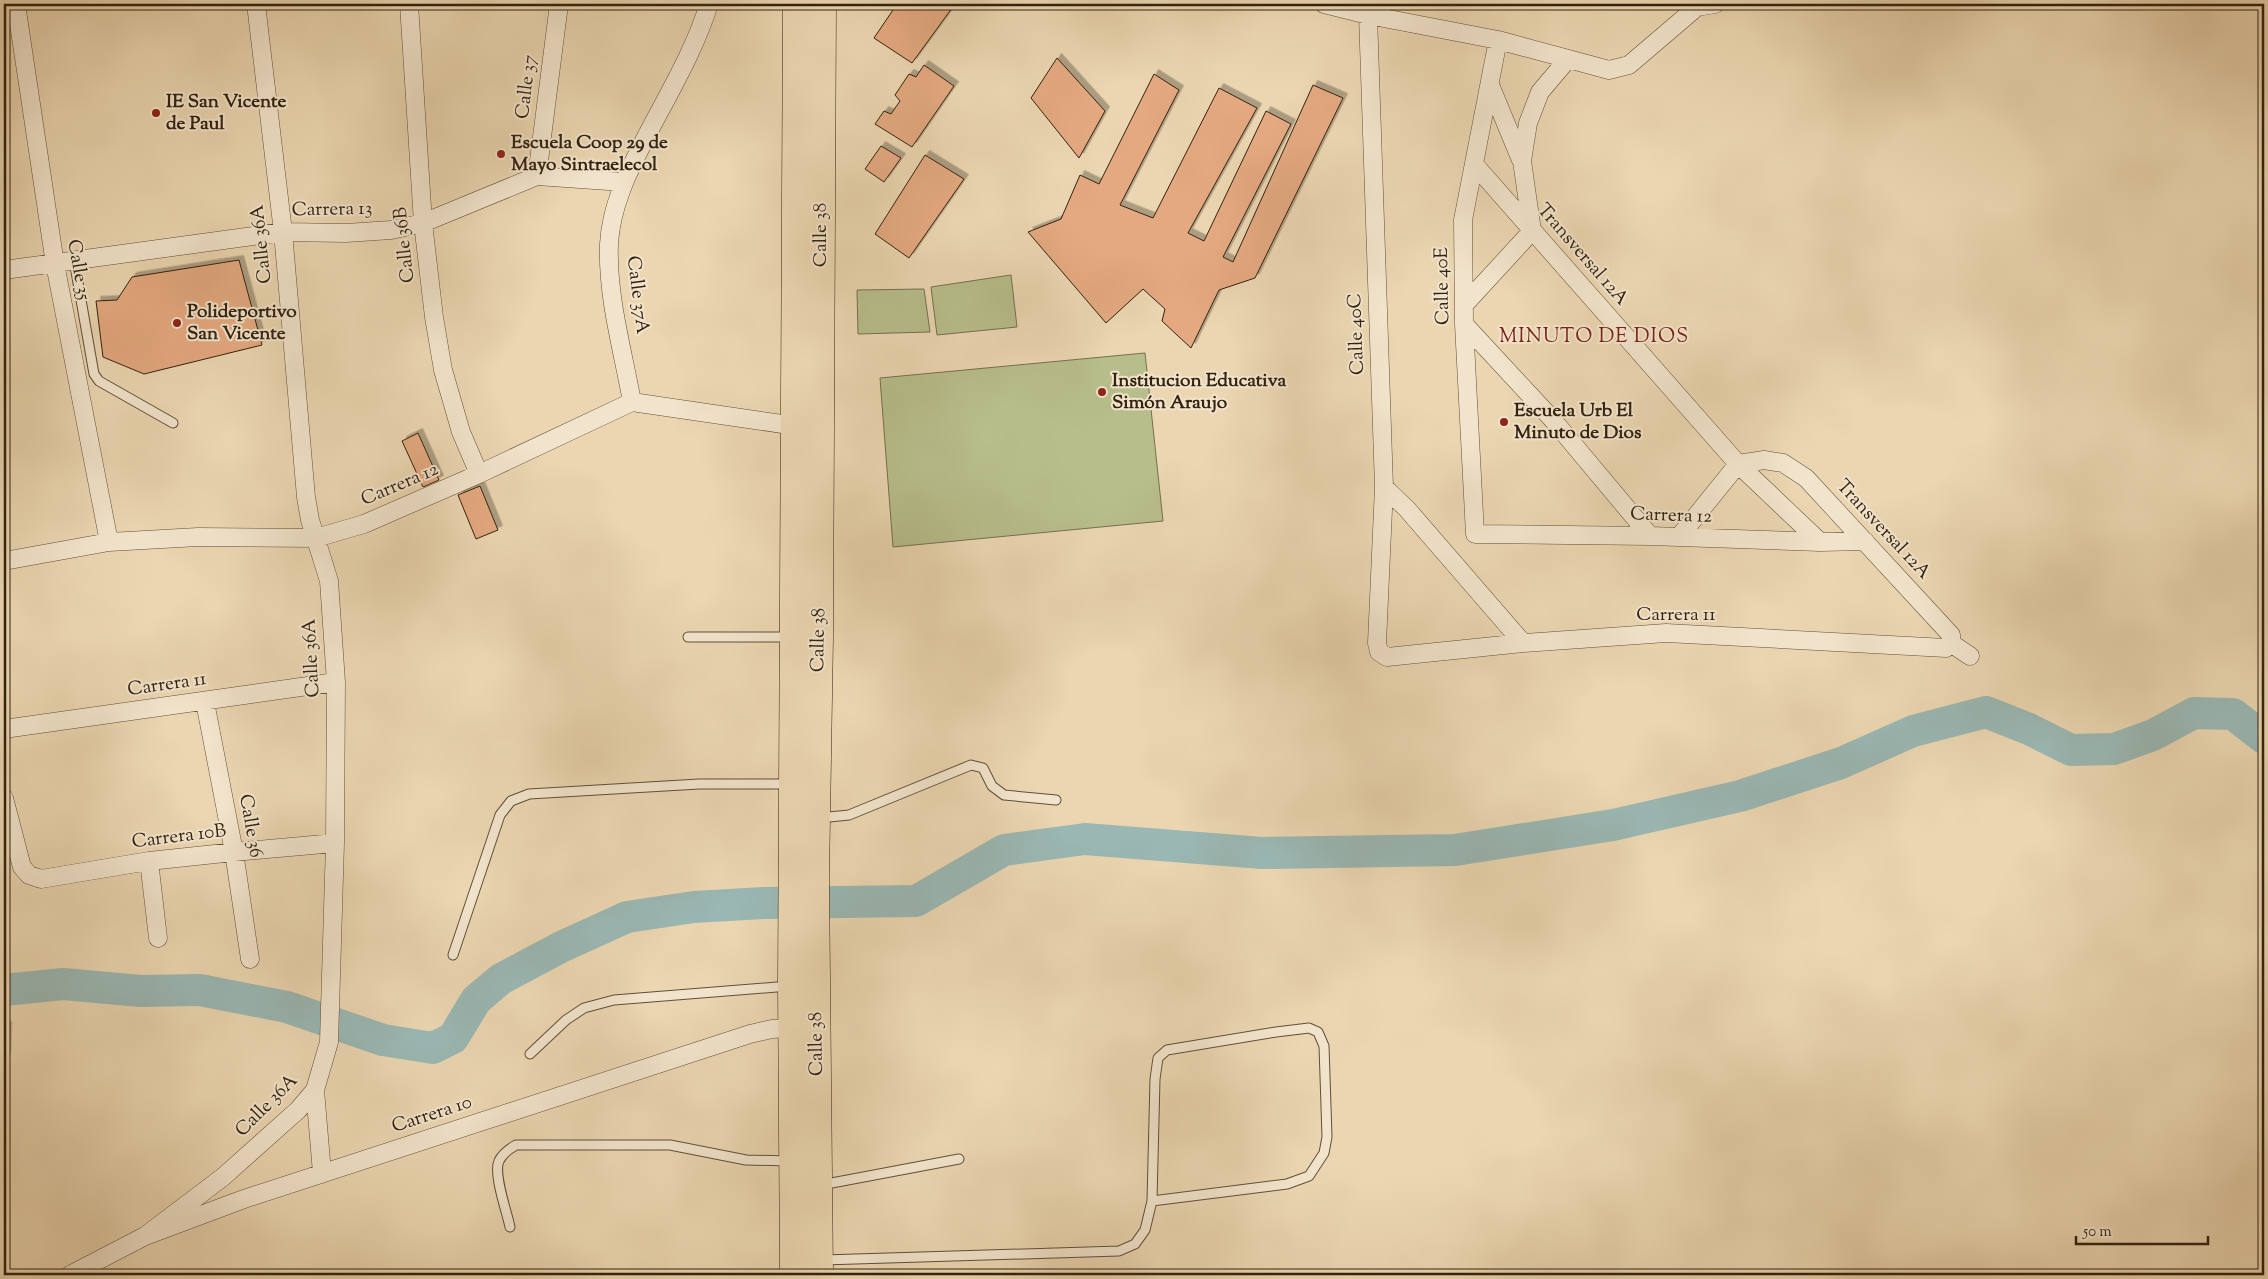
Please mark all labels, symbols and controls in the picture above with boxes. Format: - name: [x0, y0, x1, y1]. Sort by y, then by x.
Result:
- street label: Calle 37: [510, 53, 544, 121]
- place label: IE San Vicente de Paul: [166, 89, 287, 138]
- marker: IE San Vicente de Paul: [150, 107, 162, 119]
- place label: Escuela Coop 29 de Mayo Sintraelecol: [511, 130, 668, 179]
- marker: Escuela Coop 29 de Mayo Sintraelecol: [495, 148, 507, 160]
- street label: Carrera 13: [291, 196, 373, 224]
- street label: Transversal 12A: [1530, 198, 1635, 313]
- street label: Calle 36A: [244, 203, 280, 285]
- street label: Calle 38: [808, 203, 835, 267]
- street label: Calle 36B: [388, 206, 422, 284]
- street label: Calle 35: [59, 237, 97, 303]
- street label: Calle 40E: [1429, 246, 1457, 325]
- street label: Calle 37A: [619, 254, 655, 336]
- street label: Calle 40C: [1342, 293, 1372, 375]
- place label: Polideportivo San Vicente: [187, 299, 297, 348]
- marker: Polideportivo San Vicente: [171, 317, 183, 329]
- district label: MINUTO DE DIOS: [1499, 323, 1689, 352]
- place label: Institucion Educativa Simón Araujo: [1112, 368, 1287, 417]
- marker: Institucion Educativa Simón Araujo: [1096, 386, 1108, 398]
- place label: Escuela Urb El Minuto de Dios: [1514, 398, 1642, 447]
- marker: Escuela Urb El Minuto de Dios: [1498, 416, 1510, 428]
- street label: Carrera 12: [357, 457, 443, 513]
- street label: Transversal 12A: [1829, 474, 1937, 586]
- street label: Carrera 12: [1630, 501, 1713, 531]
- street label: Carrera 11: [1636, 602, 1716, 629]
- street label: Calle 38: [805, 608, 833, 672]
- street label: Calle 36A: [296, 617, 328, 698]
- street label: Carrera 11: [126, 666, 209, 704]
- street label: Calle 36: [231, 792, 269, 860]
- street label: Carrera 10B: [130, 818, 228, 856]
- street label: Calle 38: [803, 1012, 831, 1076]
- street label: Calle 36A: [229, 1068, 305, 1144]
- street label: Carrera 10: [388, 1089, 476, 1141]
- scale bar: [2076, 1214, 2208, 1246]
- text: 50 m: [2082, 1222, 2112, 1243]

